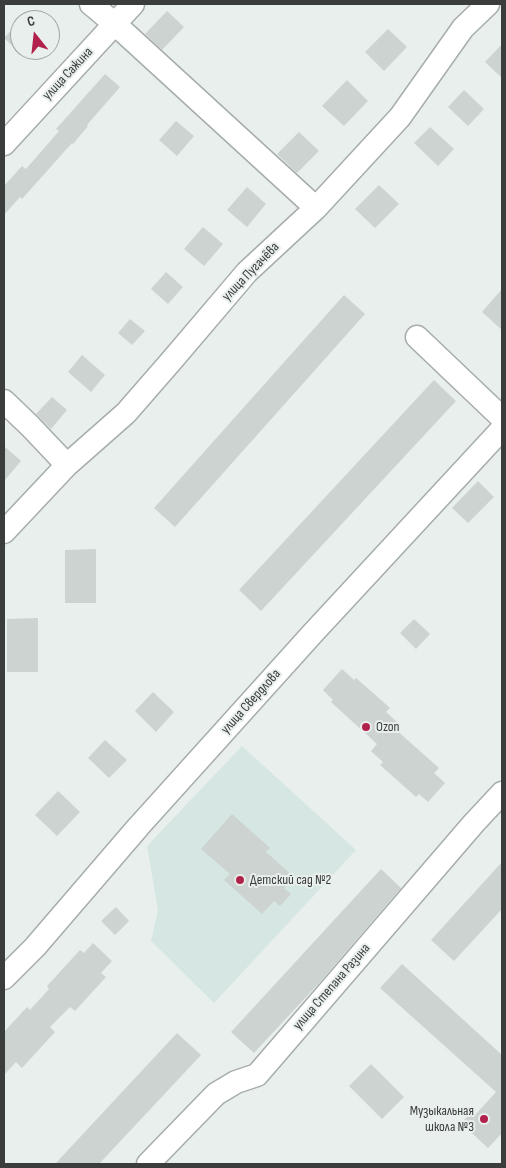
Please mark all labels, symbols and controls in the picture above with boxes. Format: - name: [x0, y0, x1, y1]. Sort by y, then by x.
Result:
- north arrow: [10, 10, 60, 60]
- text: С: [25, 12, 37, 30]
- street label: улица Сажина: [39, 44, 97, 104]
- street label: улица Пугачёва: [219, 239, 283, 305]
- street label: улица Свердлова: [218, 666, 284, 738]
- place label: Ozon: [376, 719, 400, 735]
- marker: Ozon: [360, 721, 372, 733]
- place label: Детский сад №2: [250, 872, 331, 888]
- marker: Детский сад №2: [234, 874, 246, 886]
- street label: улица Степана Разина: [290, 940, 374, 1034]
- place label: Музыкальная школа №3: [410, 1103, 474, 1136]
- marker: Музыкальная школа №3: [478, 1113, 490, 1125]

